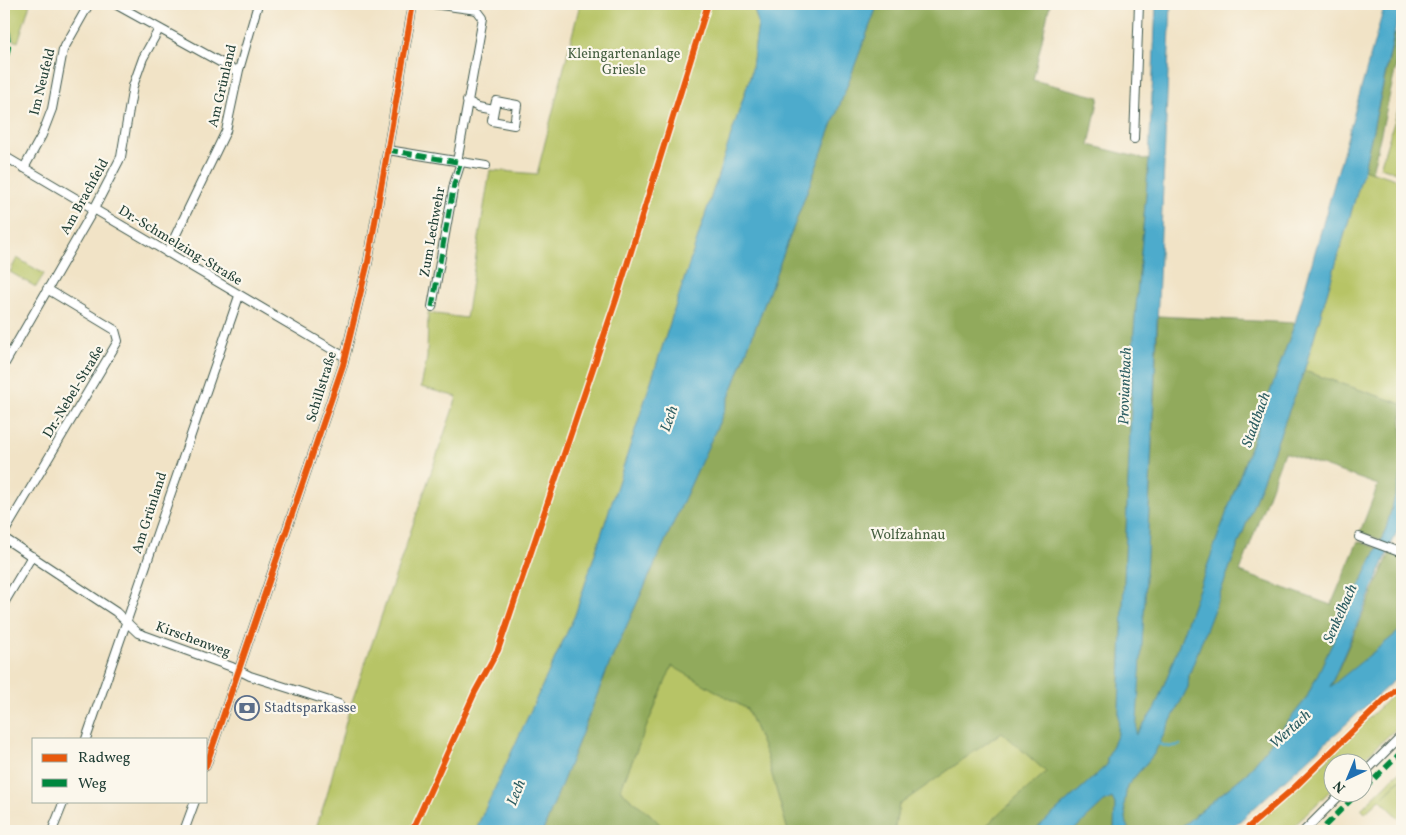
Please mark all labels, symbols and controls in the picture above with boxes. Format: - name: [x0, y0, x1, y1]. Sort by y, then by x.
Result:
- street label: Am Grünland: [204, 42, 242, 129]
- park label: Kleingartenanlage Griesle: [568, 45, 681, 80]
- street label: Im Neufeld: [25, 46, 61, 118]
- street label: Am Brachfeld: [56, 155, 114, 239]
- street label: Zum Lechwehr: [416, 185, 450, 279]
- street label: Dr.-Schmelzing-Straße: [114, 201, 246, 291]
- street label: Dr.-Nebel-Straße: [39, 342, 109, 442]
- water label: Proviantbach: [1114, 347, 1138, 425]
- street label: Schillstraße: [302, 349, 342, 425]
- water label: Stadtbach: [1237, 389, 1277, 451]
- water label: Lech: [656, 403, 684, 435]
- street label: Am Grünland: [128, 470, 172, 556]
- park label: Wolfzahnau: [871, 526, 945, 545]
- water label: Senkelbach: [1319, 581, 1363, 647]
- street label: Kirschenweg: [153, 618, 233, 662]
- bank icon: Stadtsparkasse: [234, 695, 260, 721]
- place label: Stadtsparkasse: [264, 699, 357, 718]
- water label: Wertach: [1266, 706, 1316, 754]
- legend: [32, 738, 208, 802]
- text: Radweg: [78, 748, 131, 769]
- north arrow: [1324, 752, 1374, 802]
- text: Weg: [78, 774, 107, 795]
- text: N: [1330, 776, 1350, 797]
- water label: Lech: [502, 777, 532, 809]

